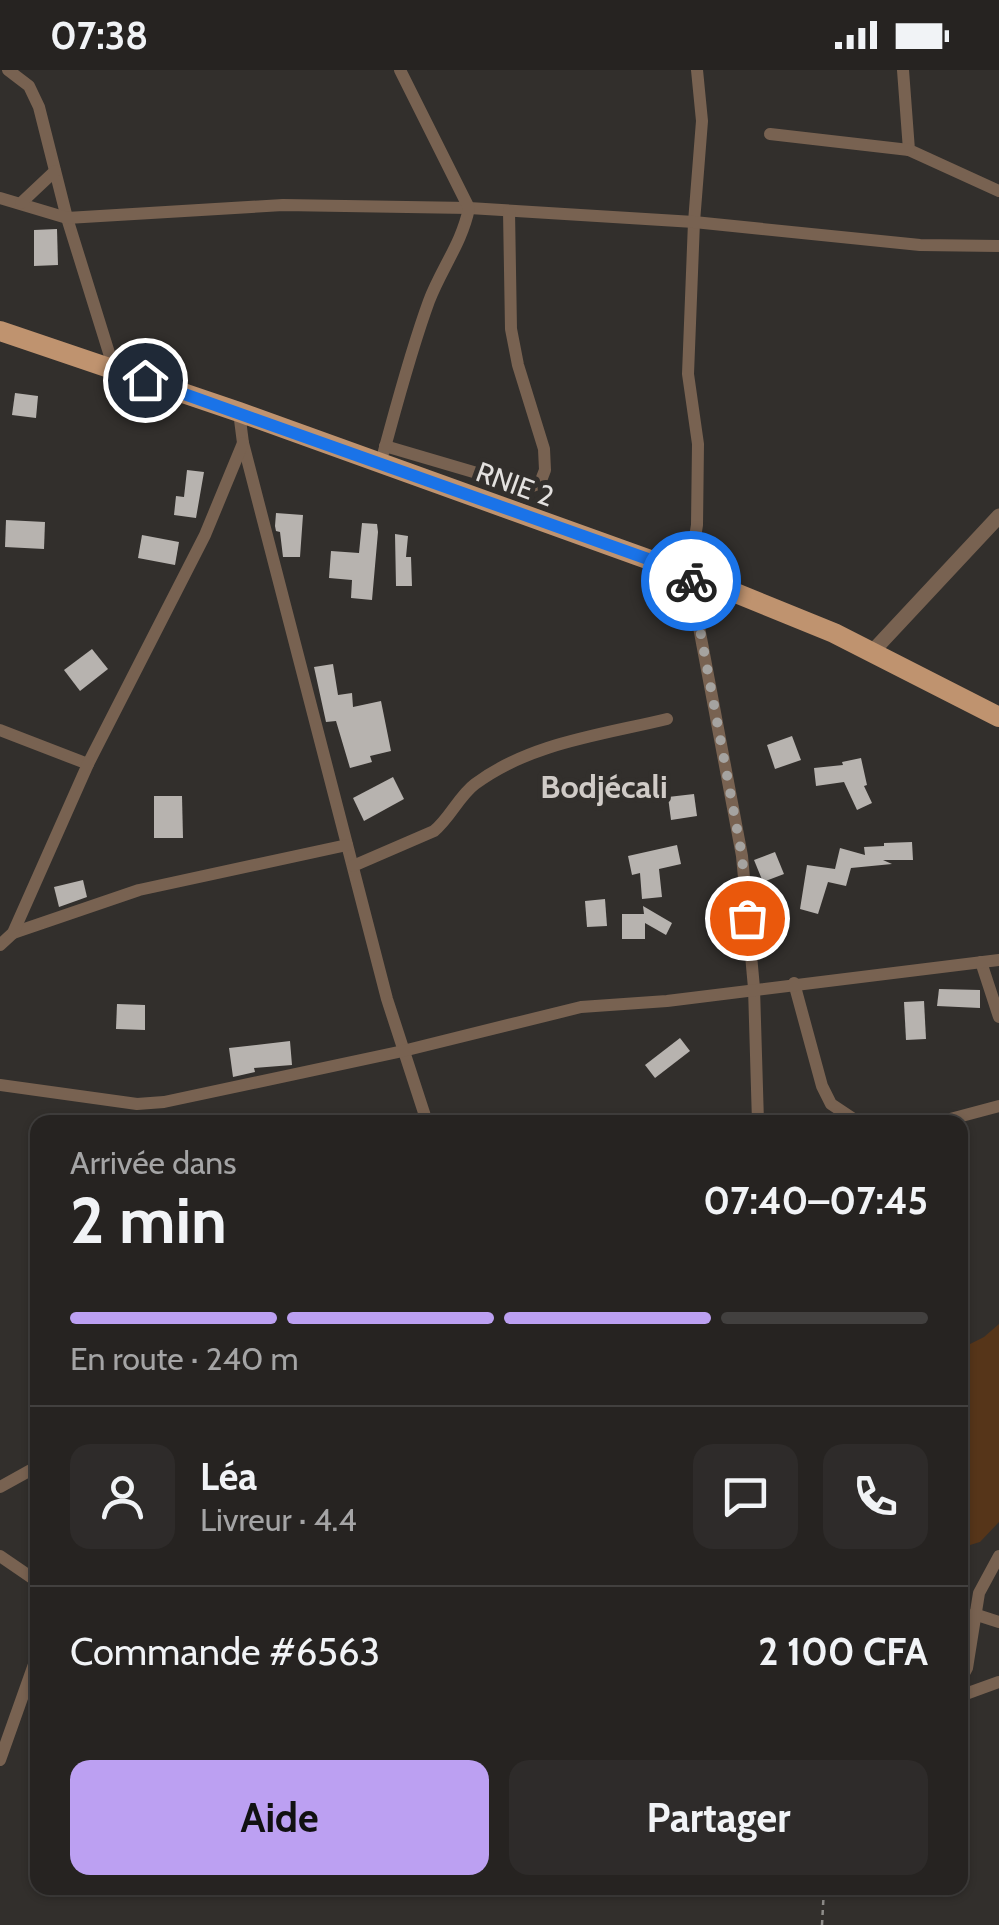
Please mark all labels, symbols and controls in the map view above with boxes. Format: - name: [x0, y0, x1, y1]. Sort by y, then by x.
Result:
- text: 07:38: [50, 12, 148, 59]
- pin: [103, 338, 188, 423]
- icon: home: [118, 353, 173, 408]
- street label: RNIE 2: [471, 454, 559, 514]
- courier: [641, 531, 741, 631]
- icon: bike: [664, 554, 719, 609]
- district label: Bodjécali: [540, 767, 668, 806]
- pin: [705, 876, 790, 961]
- icon: bag: [720, 891, 775, 946]
- text: Arrivée dans: [70, 1143, 236, 1182]
- text: 07:40–07:45: [703, 1177, 928, 1224]
- text: 2 min: [70, 1180, 227, 1259]
- text: En route · 240 m: [70, 1339, 299, 1378]
- button: person: [70, 1444, 175, 1549]
- button: chat: [693, 1444, 798, 1549]
- button: phone: [823, 1444, 928, 1549]
- text: Léa: [200, 1453, 257, 1500]
- text: Livreur · 4.4: [200, 1500, 357, 1539]
- text: Commande #6563: [70, 1628, 380, 1675]
- text: 2 100 CFA: [758, 1628, 928, 1675]
- button: Aide: [70, 1760, 489, 1875]
- button: Partager: [509, 1760, 928, 1875]

